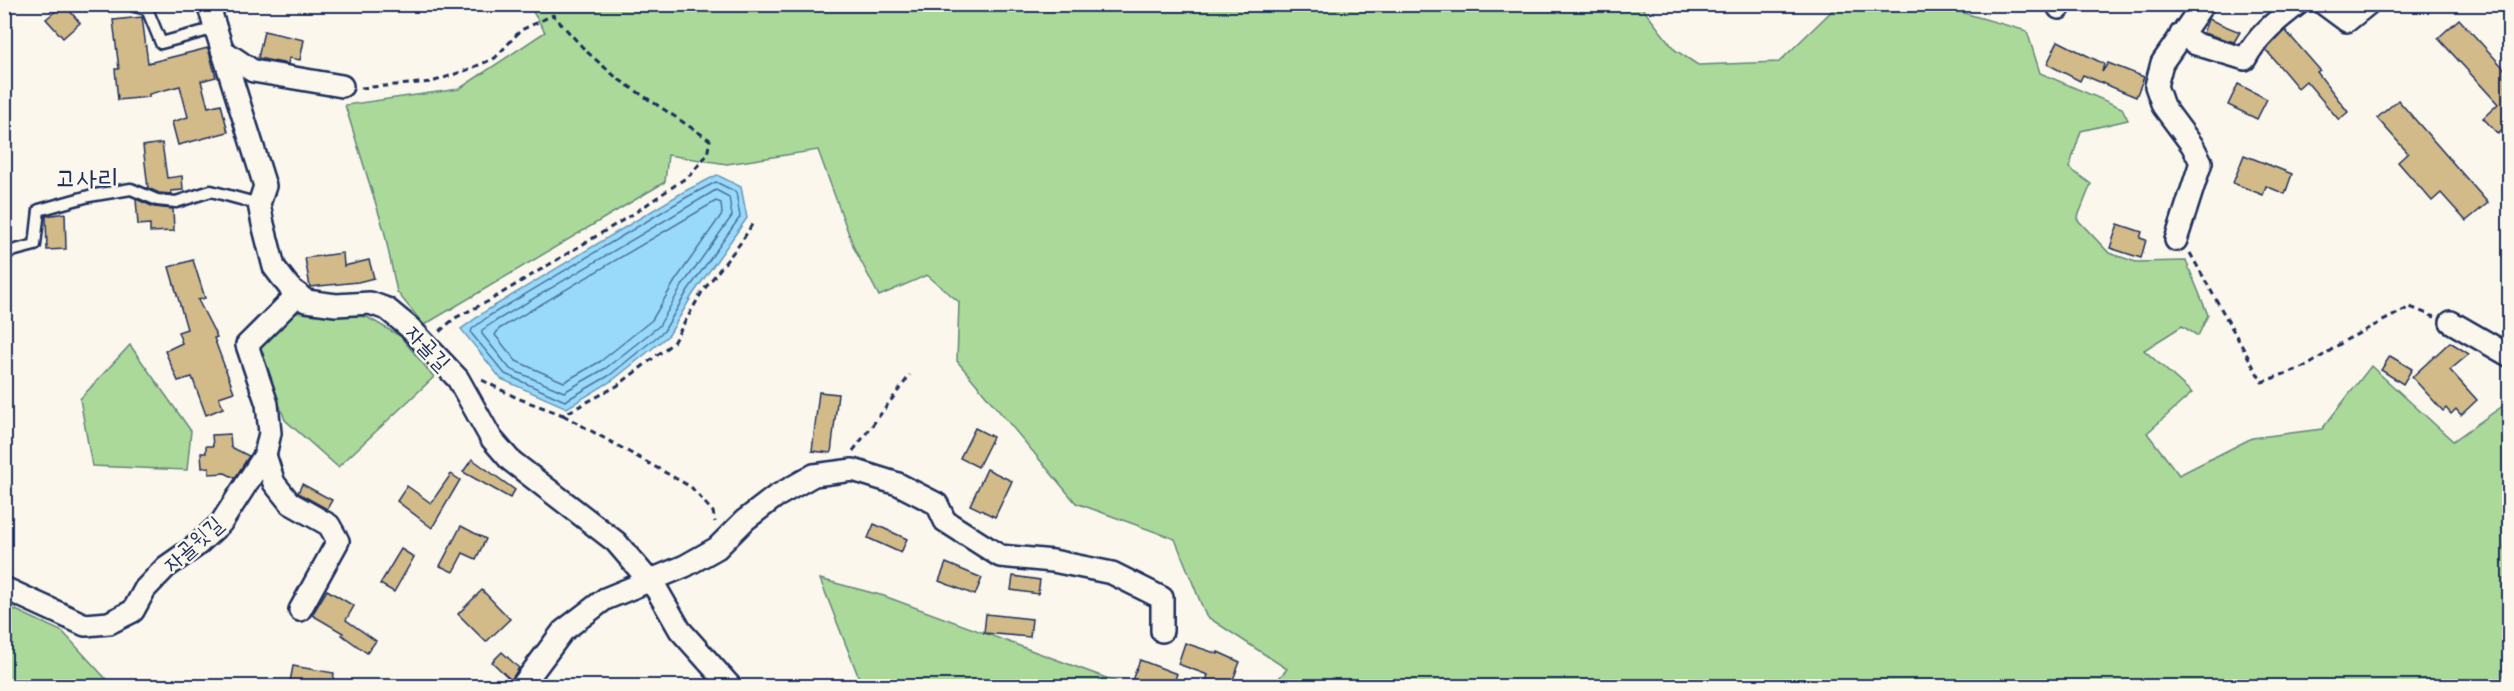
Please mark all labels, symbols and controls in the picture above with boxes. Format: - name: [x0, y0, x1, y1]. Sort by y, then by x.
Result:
- district label: 고사리: [56, 160, 118, 195]
- street label: 자골길: [399, 319, 457, 377]
- street label: 자골윗길: [157, 509, 229, 578]

